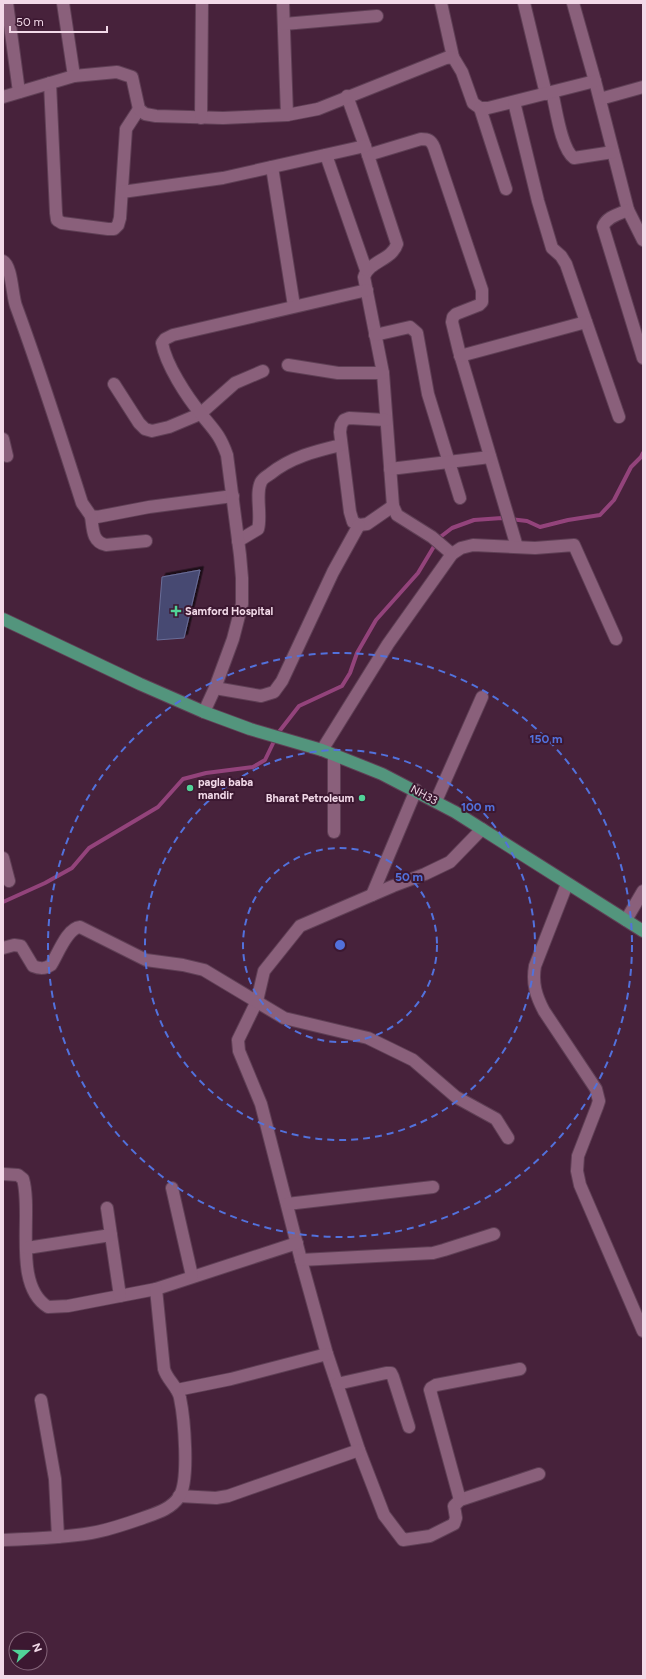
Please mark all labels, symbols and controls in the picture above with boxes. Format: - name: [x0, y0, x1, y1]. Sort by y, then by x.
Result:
- scale bar: [10, 8, 107, 34]
- text: 50 m: [16, 15, 44, 29]
- marker: Samford Hospital: [170, 605, 182, 617]
- place label: Samford Hospital: [185, 605, 273, 618]
- text: 150 m: [529, 732, 563, 746]
- place label: pagla baba mandir: [198, 776, 253, 802]
- marker: pagla baba mandir: [185, 783, 195, 793]
- street label: NH33: [408, 783, 440, 807]
- place label: Bharat Petroleum: [266, 792, 354, 805]
- marker: Bharat Petroleum: [357, 793, 367, 803]
- text: 100 m: [461, 800, 495, 814]
- text: 50 m: [395, 870, 423, 884]
- centre of rings: [333, 938, 347, 952]
- north arrow: [8, 1631, 48, 1671]
- text: N: [29, 1641, 44, 1654]

